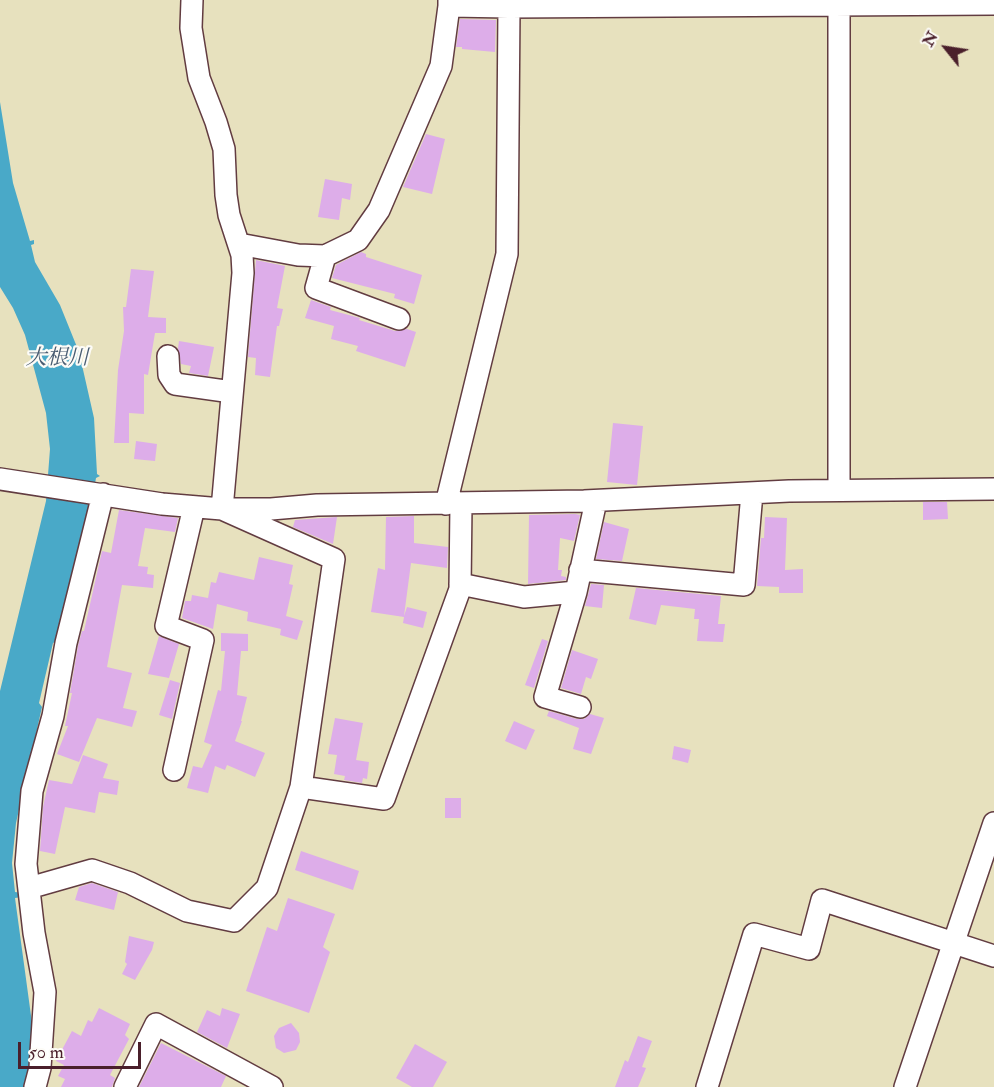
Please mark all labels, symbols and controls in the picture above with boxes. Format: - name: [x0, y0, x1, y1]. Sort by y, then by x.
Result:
- north arrow: [916, 18, 976, 78]
- text: N: [918, 28, 943, 50]
- water label: 大根川: [26, 346, 88, 372]
- scale bar: [21, 1030, 144, 1068]
- text: 50 m: [29, 1041, 64, 1064]

